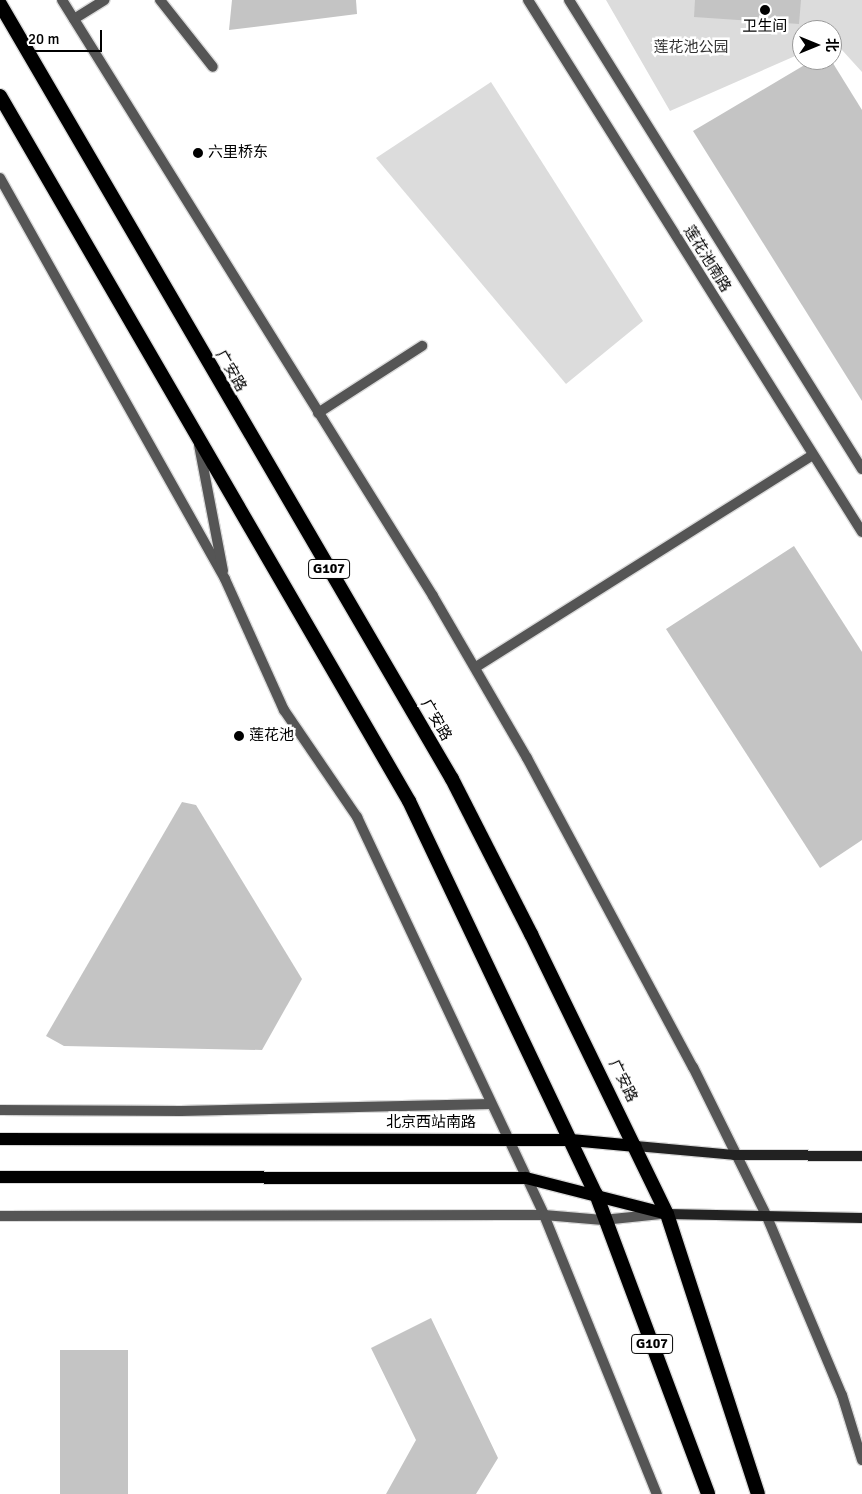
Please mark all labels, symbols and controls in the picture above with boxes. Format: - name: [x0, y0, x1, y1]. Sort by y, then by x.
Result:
- marker: 卫生间: [759, 4, 771, 16]
- place label: 卫生间: [743, 18, 787, 36]
- scale bar: [22, 20, 105, 52]
- north arrow: [792, 20, 842, 70]
- text: 20 m: [28, 30, 59, 48]
- text: 北: [823, 38, 840, 52]
- park label: 莲花池公园: [654, 39, 728, 57]
- place label: 六里桥东: [208, 144, 268, 162]
- marker: 六里桥东: [192, 147, 204, 159]
- street label: 莲花池南路: [679, 222, 735, 296]
- street label: 广安路: [212, 347, 250, 395]
- road number: G107: [308, 558, 350, 580]
- street label: 广安路: [417, 696, 455, 744]
- place label: 莲花池: [249, 727, 294, 745]
- marker: 莲花池: [233, 730, 245, 742]
- street label: 广安路: [605, 1057, 641, 1105]
- street label: 北京西站南路: [386, 1114, 476, 1132]
- road number: G107: [631, 1332, 673, 1356]

